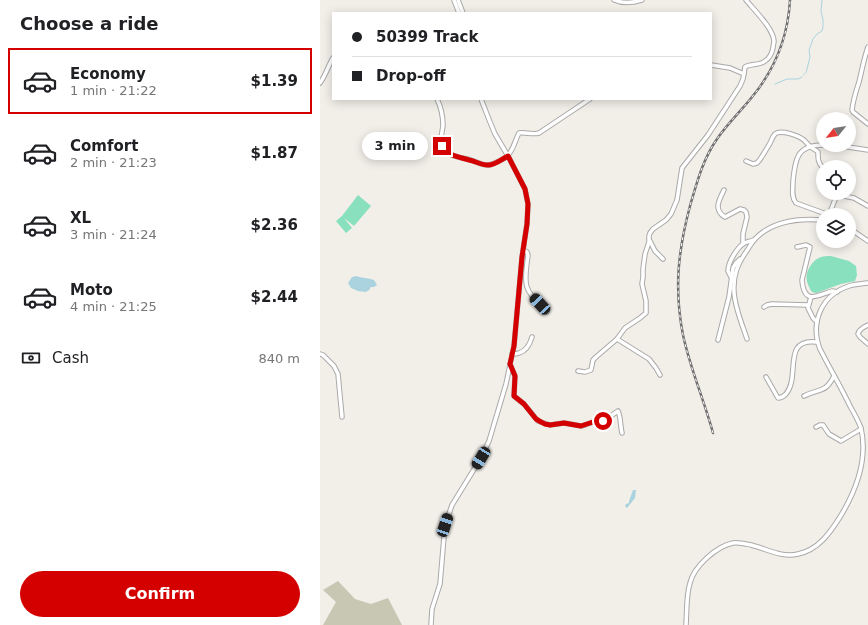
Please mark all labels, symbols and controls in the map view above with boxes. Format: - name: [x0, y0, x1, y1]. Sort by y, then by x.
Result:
- text: Choose a ride: [20, 13, 159, 34]
- text: 50399 Track: [376, 28, 478, 46]
- icon: car: [22, 63, 58, 99]
- text: Economy: [70, 65, 146, 83]
- text: Drop-off: [376, 67, 446, 85]
- text: $1.39: [251, 72, 298, 90]
- text: 1 min · 21:22: [70, 83, 157, 98]
- north arrow: [816, 112, 856, 152]
- map controls: [816, 112, 856, 248]
- callout: 3 min: [362, 132, 428, 160]
- icon: car: [22, 135, 58, 171]
- text: Comfort: [70, 137, 138, 155]
- route end: [433, 137, 451, 155]
- text: 3 min: [375, 138, 415, 153]
- text: $1.87: [251, 144, 298, 162]
- text: 2 min · 21:23: [70, 155, 157, 170]
- button: locate: [816, 160, 856, 200]
- icon: car: [22, 207, 58, 243]
- button: layers: [816, 208, 856, 248]
- text: XL: [70, 209, 91, 227]
- text: $2.36: [251, 216, 298, 234]
- text: 3 min · 21:24: [70, 227, 157, 242]
- icon: car: [22, 279, 58, 315]
- text: Moto: [70, 281, 113, 299]
- text: $2.44: [251, 288, 298, 306]
- car: [527, 291, 553, 317]
- text: 4 min · 21:25: [70, 299, 157, 314]
- icon: cash: [20, 347, 42, 369]
- text: Cash: [52, 349, 89, 367]
- text: 840 m: [258, 351, 300, 366]
- route start: [594, 412, 612, 430]
- car: [470, 445, 492, 471]
- car: [436, 512, 454, 538]
- button: Confirm: [20, 571, 300, 617]

